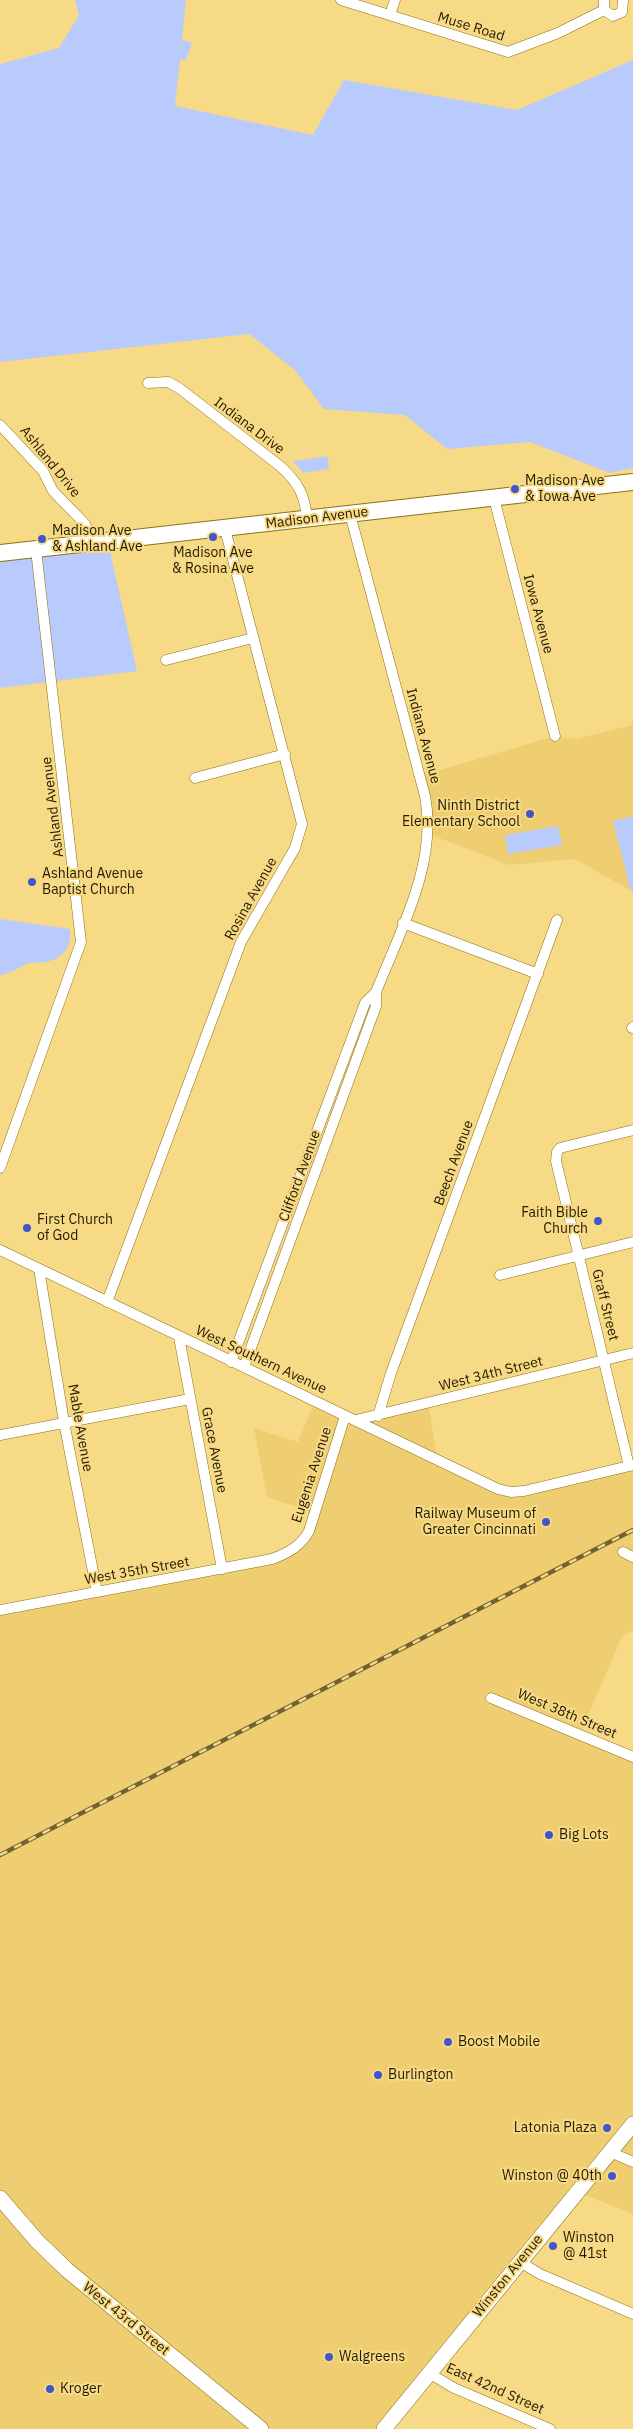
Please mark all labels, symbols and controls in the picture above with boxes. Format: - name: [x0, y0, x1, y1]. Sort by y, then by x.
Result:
- street label: Muse Road: [435, 9, 507, 45]
- street label: Indiana Drive: [210, 394, 288, 458]
- street label: Ashland Drive: [16, 423, 84, 501]
- place label: Madison Ave & Iowa Ave: [525, 473, 605, 506]
- marker: Madison Ave & Iowa Ave: [509, 483, 521, 495]
- street label: Madison Avenue: [265, 503, 369, 533]
- place label: Madison Ave & Ashland Ave: [52, 523, 143, 556]
- marker: Madison Ave & Rosina Ave: [207, 531, 219, 543]
- marker: Madison Ave & Ashland Ave: [36, 533, 48, 545]
- place label: Madison Ave & Rosina Ave: [172, 545, 254, 578]
- street label: Iowa Avenue: [519, 572, 557, 656]
- street label: Indiana Avenue: [402, 686, 444, 786]
- street label: Ashland Avenue: [38, 756, 68, 858]
- place label: Ninth District Elementary School: [402, 798, 520, 830]
- marker: Ninth District Elementary School: [524, 808, 536, 820]
- street label: Rosina Avenue: [221, 855, 281, 943]
- place label: Ashland Avenue Baptist Church: [42, 866, 143, 899]
- marker: Ashland Avenue Baptist Church: [26, 876, 38, 888]
- street label: Beech Avenue: [431, 1118, 477, 1208]
- street label: Clifford Avenue: [276, 1128, 324, 1224]
- place label: Faith Bible Church: [521, 1205, 588, 1238]
- place label: First Church of God: [37, 1212, 113, 1244]
- marker: Faith Bible Church: [592, 1215, 604, 1227]
- marker: First Church of God: [21, 1222, 33, 1234]
- street label: Graff Street: [588, 1268, 622, 1342]
- street label: West Southern Avenue: [193, 1322, 329, 1398]
- street label: West 34th Street: [437, 1353, 545, 1395]
- street label: Mable Avenue: [64, 1383, 96, 1473]
- street label: Grace Avenue: [197, 1406, 231, 1494]
- street label: Eugenia Avenue: [289, 1425, 335, 1525]
- place label: Railway Museum of Greater Cincinnati: [415, 1506, 536, 1538]
- marker: Railway Museum of Greater Cincinnati: [540, 1516, 552, 1528]
- street label: West 35th Street: [83, 1554, 191, 1588]
- street label: West 38th Street: [515, 1686, 619, 1742]
- place label: Big Lots: [559, 1827, 609, 1843]
- marker: Big Lots: [543, 1829, 555, 1841]
- place label: Boost Mobile: [458, 2034, 540, 2050]
- marker: Boost Mobile: [442, 2036, 454, 2048]
- place label: Burlington: [388, 2067, 454, 2083]
- marker: Burlington: [372, 2069, 384, 2081]
- place label: Latonia Plaza: [514, 2120, 597, 2136]
- marker: Latonia Plaza: [601, 2122, 613, 2134]
- place label: Winston @ 40th: [502, 2168, 602, 2184]
- marker: Winston @ 40th: [606, 2170, 618, 2182]
- place label: Winston @ 41st: [563, 2230, 614, 2262]
- street label: Winston Avenue: [470, 2231, 546, 2321]
- marker: Winston @ 41st: [547, 2240, 559, 2252]
- street label: West 43rd Street: [79, 2279, 173, 2359]
- place label: Walgreens: [339, 2349, 405, 2365]
- marker: Walgreens: [323, 2351, 335, 2363]
- street label: East 42nd Street: [444, 2360, 546, 2418]
- place label: Kroger: [60, 2381, 102, 2397]
- marker: Kroger: [44, 2383, 56, 2395]

